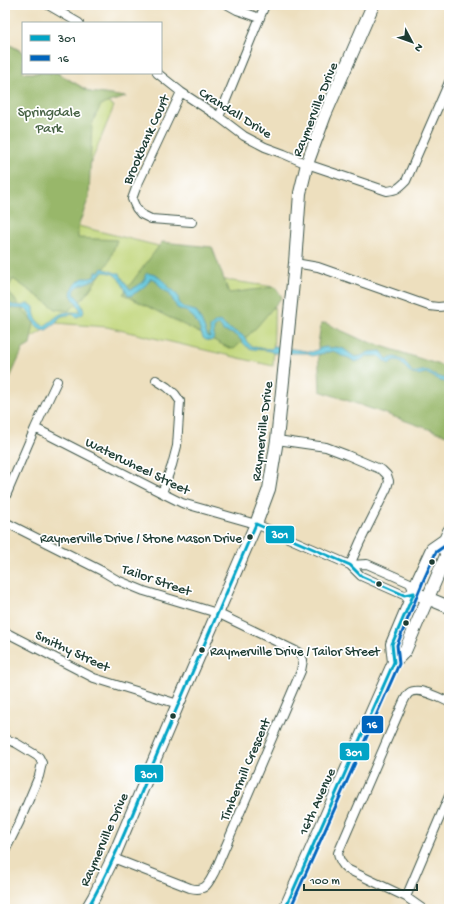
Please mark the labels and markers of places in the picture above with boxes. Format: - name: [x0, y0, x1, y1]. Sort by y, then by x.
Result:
- place label: Raymerville Drive / Stone Mason Drive: [40, 532, 242, 547]
- marker: Raymerville Drive / Stone Mason Drive: [245, 532, 255, 542]
- unlabelled marker: [427, 557, 437, 567]
- unlabelled marker: [374, 579, 384, 589]
- unlabelled marker: [401, 618, 411, 628]
- marker: Raymerville Drive / Tailor Street: [197, 645, 207, 655]
- place label: Raymerville Drive / Tailor Street: [210, 645, 381, 660]
- unlabelled marker: [168, 711, 178, 721]

